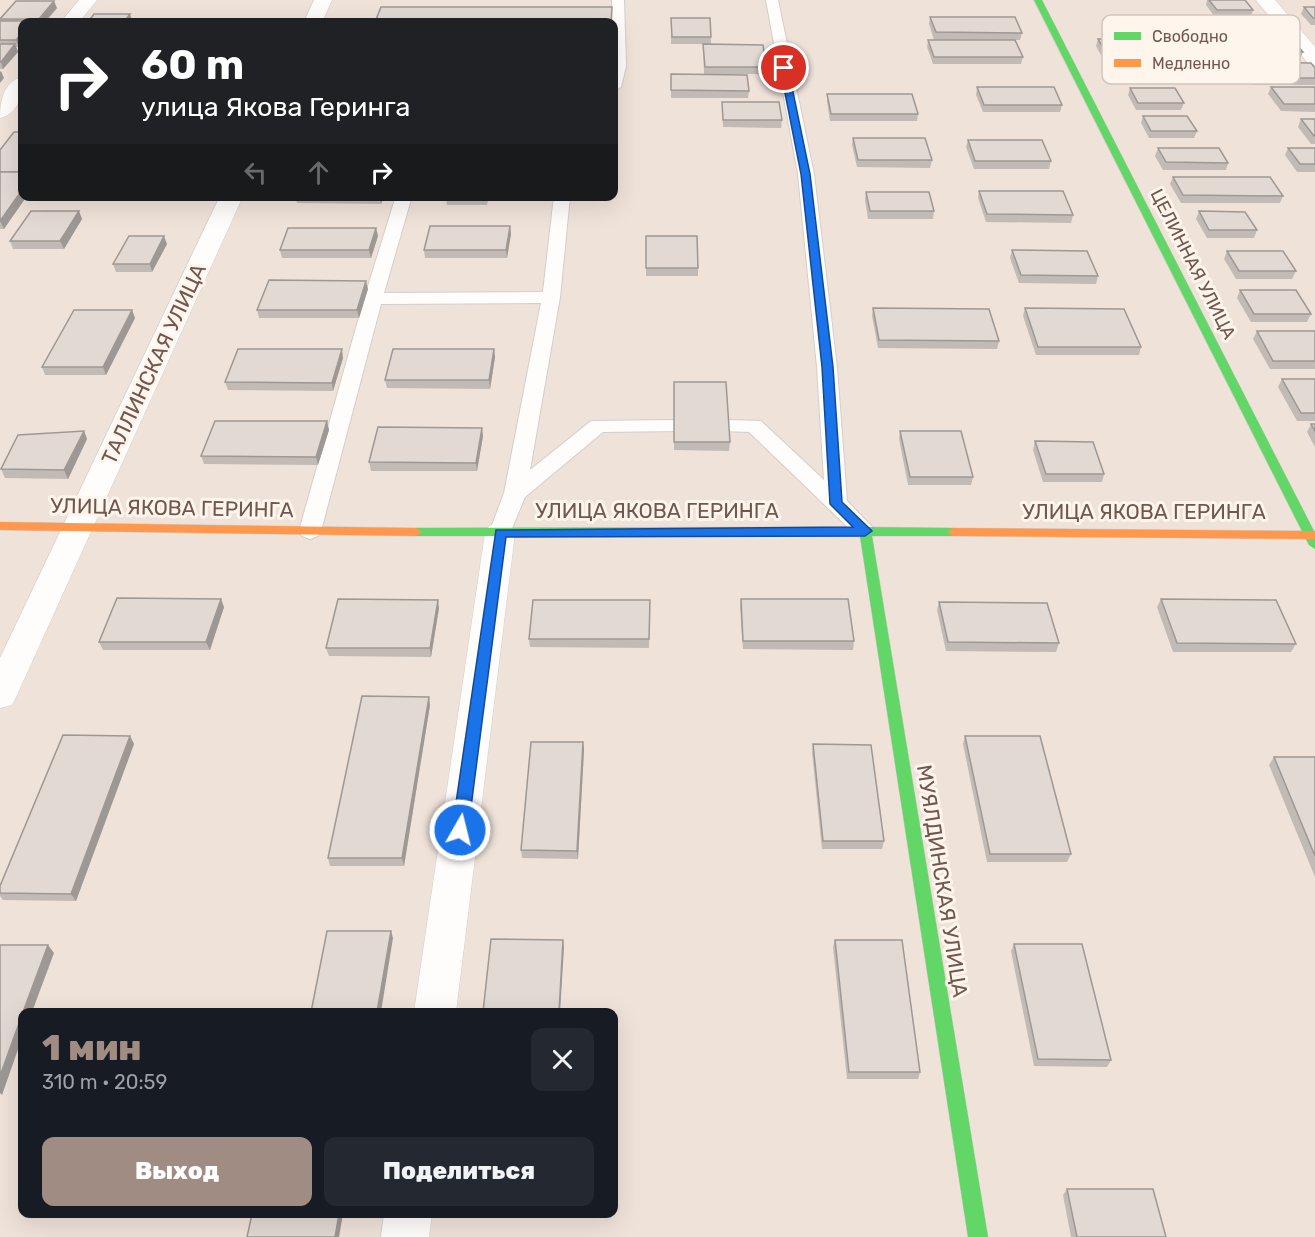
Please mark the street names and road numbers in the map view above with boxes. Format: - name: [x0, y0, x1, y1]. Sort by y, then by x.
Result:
- street label: ЦЕЛИННАЯ УЛИЦА: [1146, 185, 1240, 343]
- street label: ТАЛЛИНСКАЯ УЛИЦА: [96, 259, 211, 468]
- street label: УЛИЦА ЯКОВА ГЕРИНГА: [50, 493, 294, 522]
- street label: УЛИЦА ЯКОВА ГЕРИНГА: [535, 498, 779, 523]
- street label: УЛИЦА ЯКОВА ГЕРИНГА: [1022, 499, 1266, 524]
- street label: МУЯЛДИНСКАЯ УЛИЦА: [912, 763, 973, 999]

